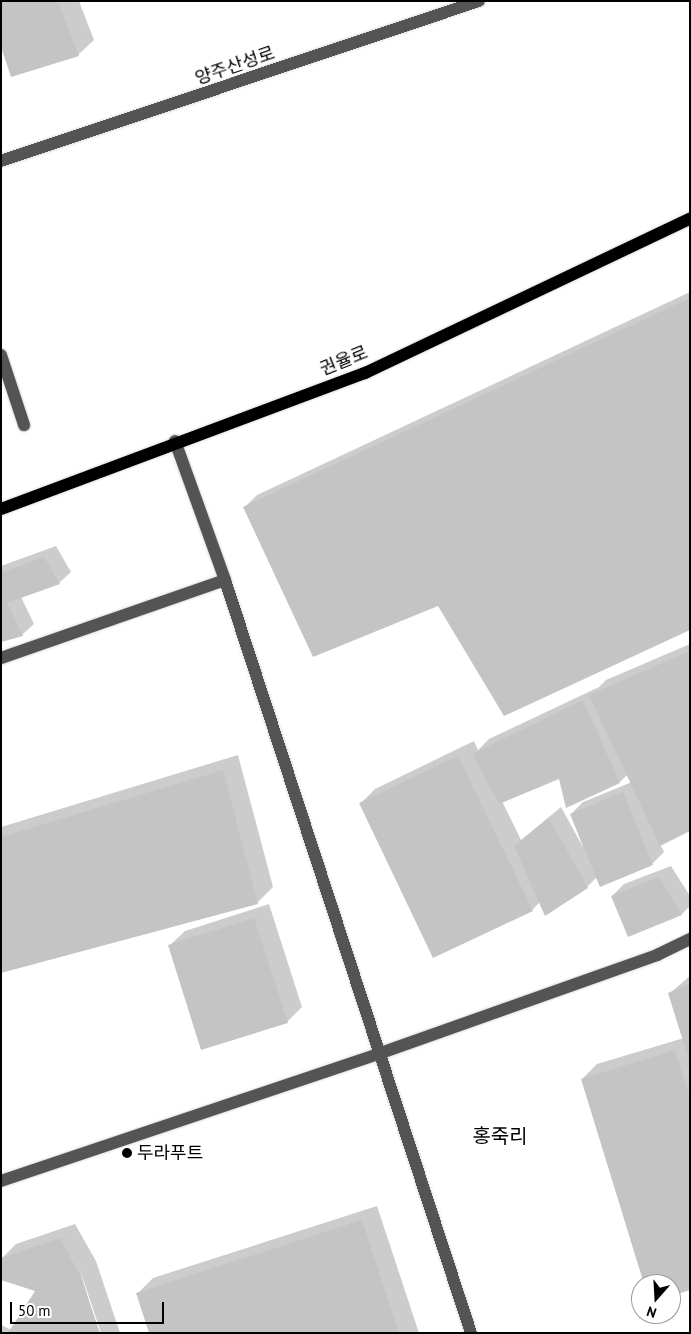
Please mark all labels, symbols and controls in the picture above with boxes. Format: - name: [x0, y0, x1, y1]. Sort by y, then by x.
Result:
- street label: 양주산성로: [192, 42, 278, 90]
- street label: 권율로: [317, 342, 371, 380]
- district label: 홍죽리: [472, 1124, 528, 1148]
- place label: 두라푸트: [137, 1142, 203, 1164]
- marker: 두라푸트: [121, 1147, 133, 1159]
- north arrow: [631, 1274, 681, 1324]
- scale bar: [12, 1292, 166, 1324]
- text: 50 m: [18, 1301, 51, 1320]
- text: N: [644, 1302, 659, 1322]

